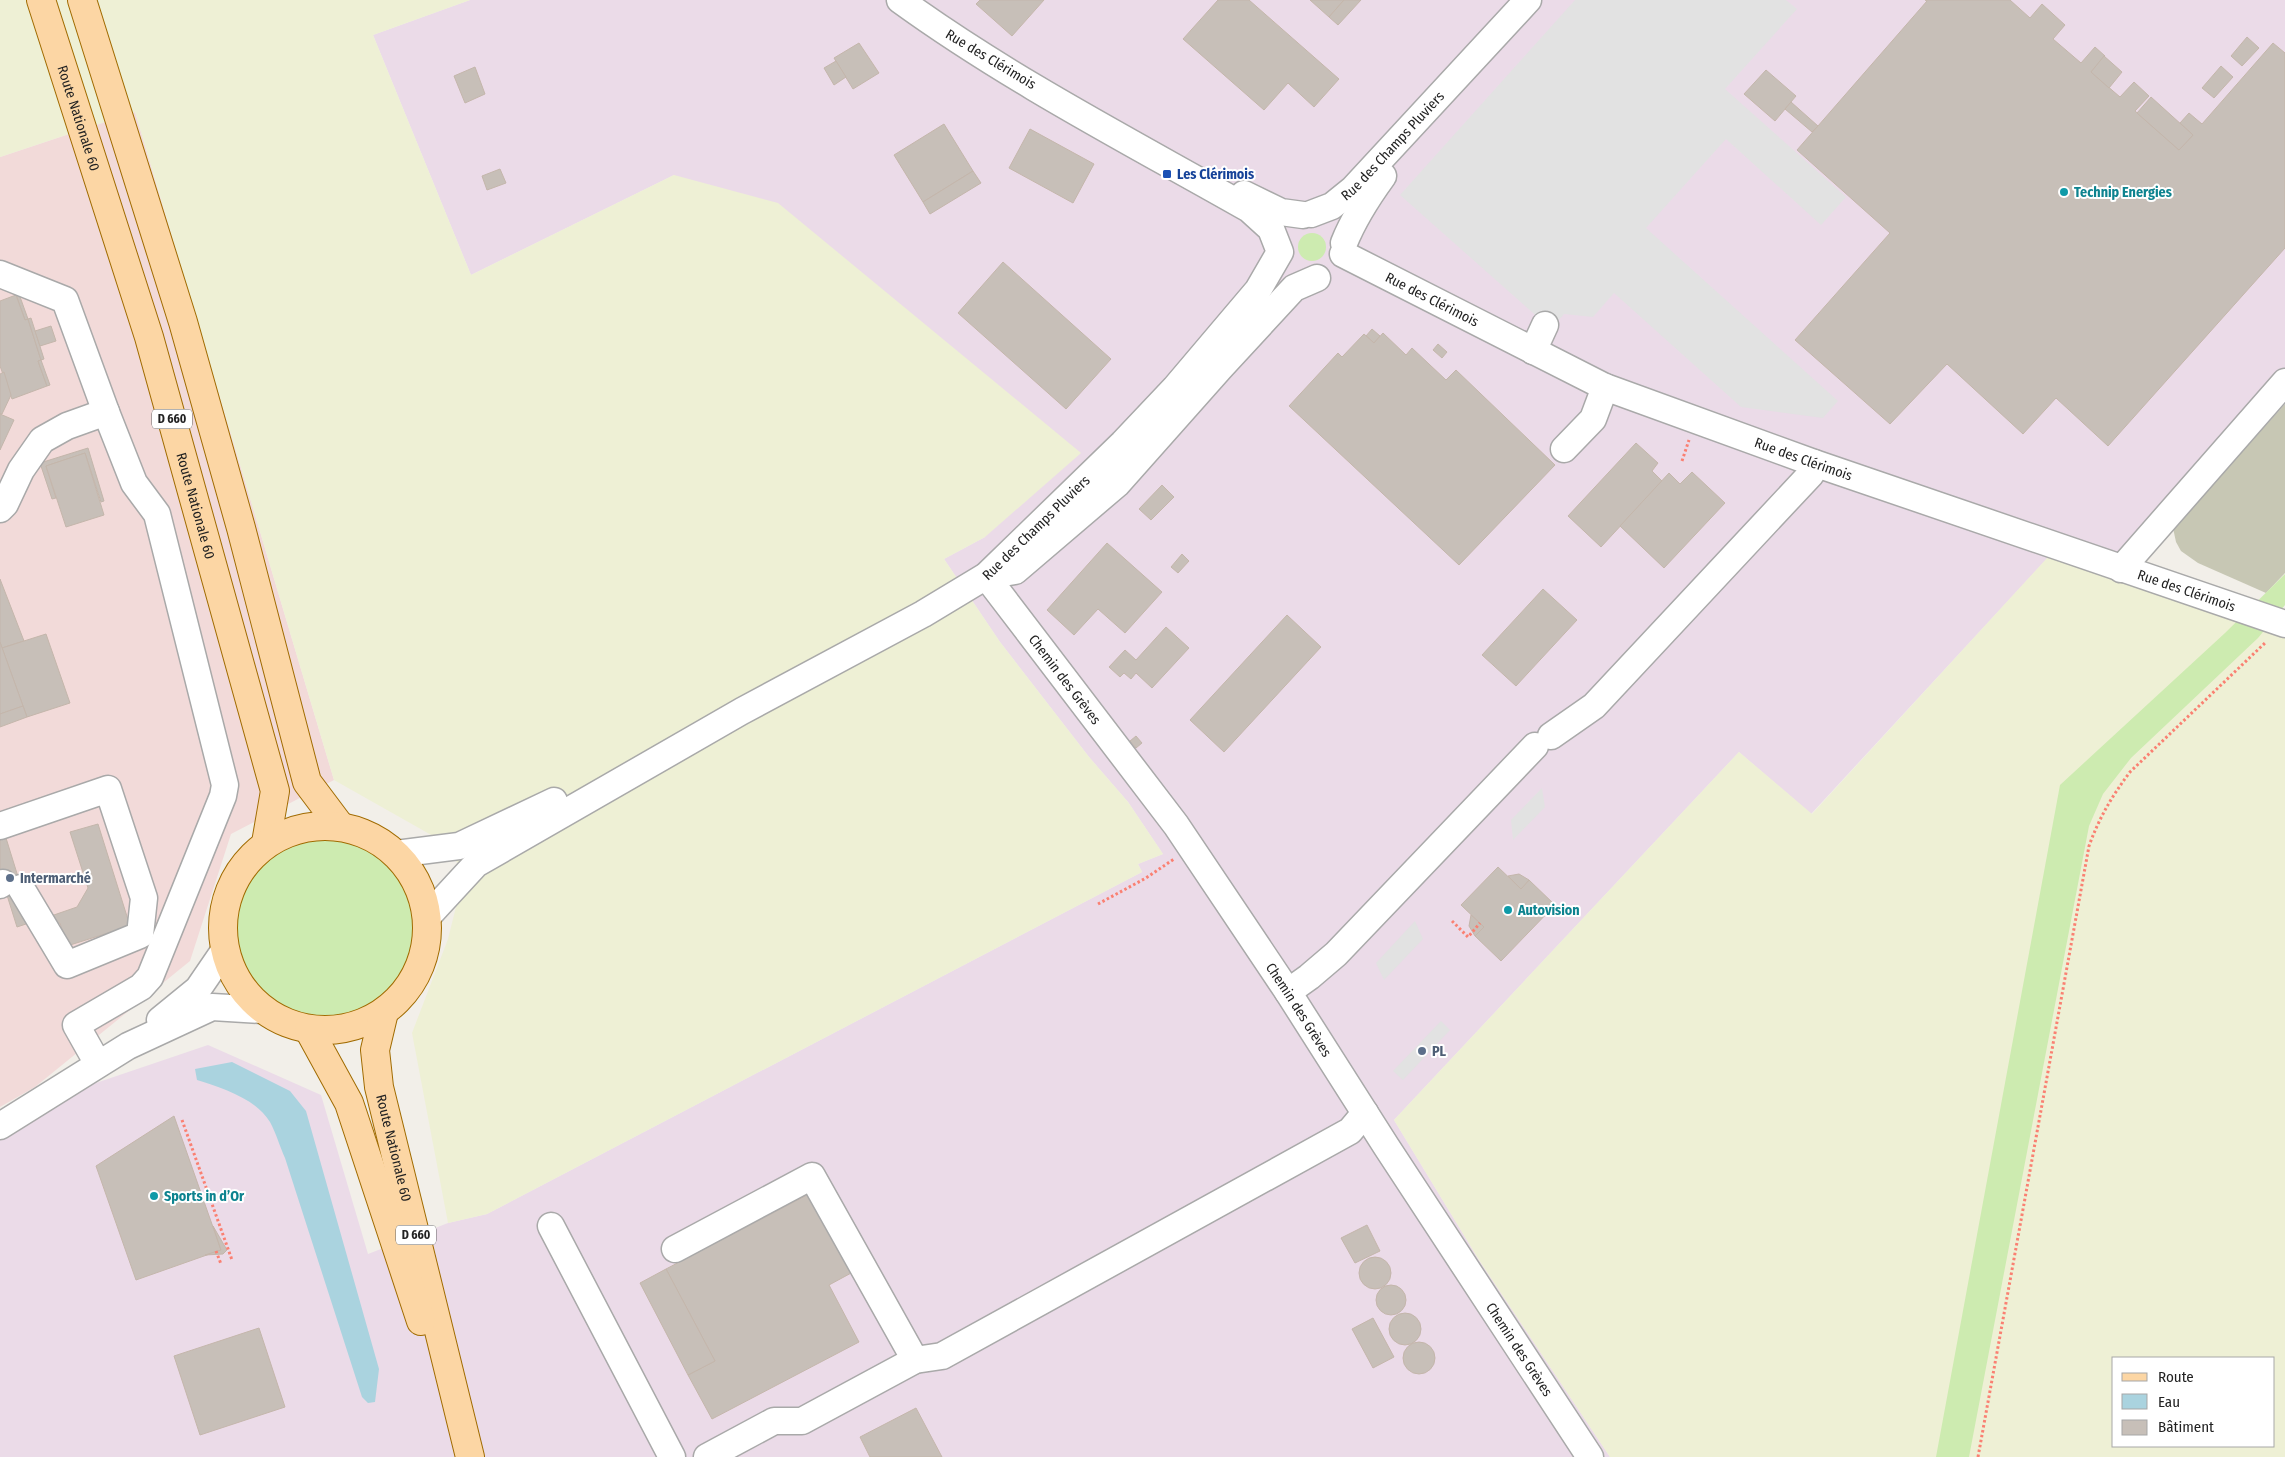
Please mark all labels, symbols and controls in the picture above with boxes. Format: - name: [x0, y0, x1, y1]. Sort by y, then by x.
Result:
- street label: Rue des Clérimois: [942, 26, 1039, 93]
- street label: Route Nationale 60: [54, 63, 103, 173]
- street label: Rue des Champs Pluviers: [1338, 88, 1448, 204]
- place label: Les Clérimois: [1177, 166, 1254, 183]
- marker: Les Clérimois: [1161, 168, 1173, 180]
- place label: Technip Energies: [2074, 184, 2172, 201]
- marker: Technip Energies: [2058, 186, 2070, 198]
- street label: Rue des Clérimois: [1382, 269, 1482, 331]
- road number: D 660: [152, 409, 192, 428]
- street label: Rue des Clérimois: [1752, 434, 1855, 484]
- street label: Route Nationale 60: [172, 451, 218, 561]
- street label: Rue des Champs Pluviers: [979, 472, 1094, 584]
- street label: Rue des Clérimois: [2135, 566, 2238, 615]
- street label: Chemin des Grèves: [1025, 631, 1104, 728]
- place label: Intermarché: [20, 870, 91, 887]
- marker: Intermarché: [4, 872, 16, 884]
- place label: Autovision: [1517, 902, 1580, 919]
- marker: Autovision: [1502, 904, 1514, 916]
- street label: Chemin des Grèves: [1262, 960, 1335, 1060]
- place label: PL: [1432, 1043, 1447, 1060]
- marker: PL: [1416, 1045, 1428, 1057]
- street label: Route Nationale 60: [372, 1093, 415, 1203]
- place label: Sports in d’Or: [164, 1188, 245, 1205]
- marker: Sports in d’Or: [148, 1190, 160, 1202]
- road number: D 660: [396, 1226, 436, 1244]
- street label: Chemin des Grèves: [1482, 1300, 1556, 1400]
- legend: [2112, 1357, 2275, 1447]
- text: Route: [2158, 1368, 2194, 1386]
- text: Eau: [2158, 1393, 2180, 1411]
- text: Bâtiment: [2158, 1418, 2214, 1436]

